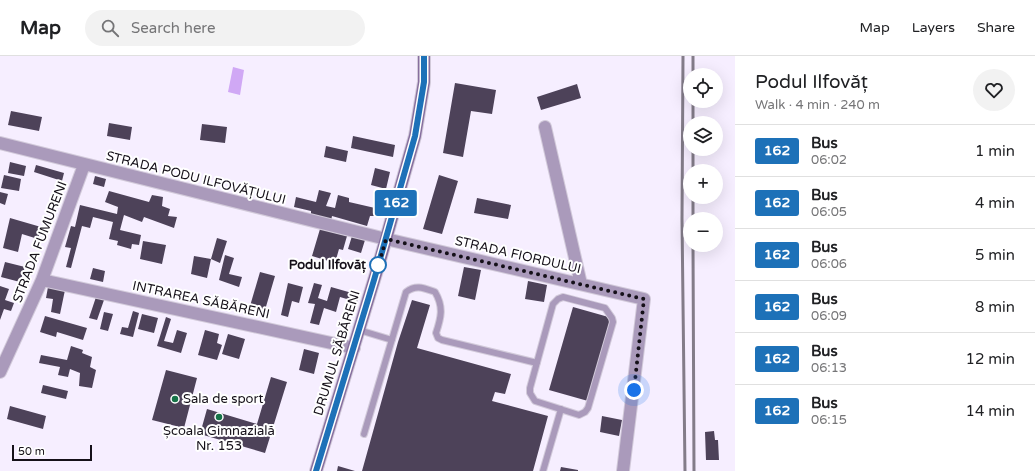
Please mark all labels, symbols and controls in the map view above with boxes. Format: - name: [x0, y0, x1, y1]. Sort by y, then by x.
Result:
- search box: [85, 10, 365, 46]
- text: Map: [20, 17, 61, 39]
- icon: search: [99, 17, 121, 39]
- text: Search here: [131, 19, 215, 37]
- text: Map: [860, 19, 890, 36]
- text: Layers: [912, 19, 955, 36]
- text: Share: [977, 19, 1015, 36]
- map controls: [683, 68, 723, 252]
- button: locate: [683, 68, 723, 108]
- button: heart: [973, 69, 1015, 111]
- text: Podul Ilfovăț: [755, 71, 868, 93]
- text: Walk · 4 min · 240 m: [755, 97, 880, 113]
- button: layers: [683, 116, 723, 156]
- text: Bus: [811, 134, 838, 152]
- text: 162: [764, 142, 790, 159]
- text: 1 min: [975, 142, 1015, 160]
- street label: STRADA PODU ILFOVĂȚULUI: [105, 148, 287, 208]
- text: 06:02: [811, 152, 847, 168]
- button: +: [683, 164, 723, 204]
- street label: STRADA FUMURENI: [9, 179, 71, 305]
- text: Bus: [811, 186, 838, 204]
- line badge: 162: [373, 190, 419, 216]
- text: 162: [383, 194, 409, 211]
- text: 162: [764, 194, 790, 211]
- text: 4 min: [975, 194, 1015, 212]
- text: 06:05: [811, 204, 847, 220]
- button: −: [683, 212, 723, 252]
- street label: STRADA FIORDULUI: [453, 233, 583, 277]
- text: Bus: [811, 238, 838, 256]
- text: 162: [764, 246, 790, 263]
- text: 5 min: [975, 246, 1015, 264]
- marker: Podul Ilfovăț: [369, 256, 387, 274]
- text: 06:06: [811, 256, 847, 272]
- place label: Podul Ilfovăț: [289, 257, 366, 273]
- street label: INTRAREA SĂBĂRENI: [131, 278, 271, 322]
- street label: DRUMUL SĂBĂRENI: [310, 288, 364, 418]
- text: Bus: [811, 290, 838, 308]
- text: 162: [764, 298, 790, 315]
- text: 8 min: [975, 298, 1015, 316]
- text: 06:09: [811, 308, 847, 324]
- text: Bus: [811, 342, 838, 360]
- text: 162: [764, 350, 790, 367]
- text: 12 min: [966, 350, 1015, 368]
- text: 06:13: [811, 360, 847, 376]
- your location: [624, 380, 644, 400]
- place label: Sala de sport: [183, 391, 264, 407]
- marker: Sala de sport: [170, 394, 180, 404]
- text: Bus: [811, 394, 838, 412]
- text: 162: [764, 402, 790, 419]
- text: 14 min: [966, 402, 1015, 420]
- marker: Școala Gimnazială Nr. 153: [214, 412, 224, 422]
- text: 06:15: [811, 412, 847, 428]
- place label: Școala Gimnazială Nr. 153: [163, 423, 275, 454]
- scale bar: [12, 443, 92, 462]
- text: 50 m: [18, 445, 45, 458]

